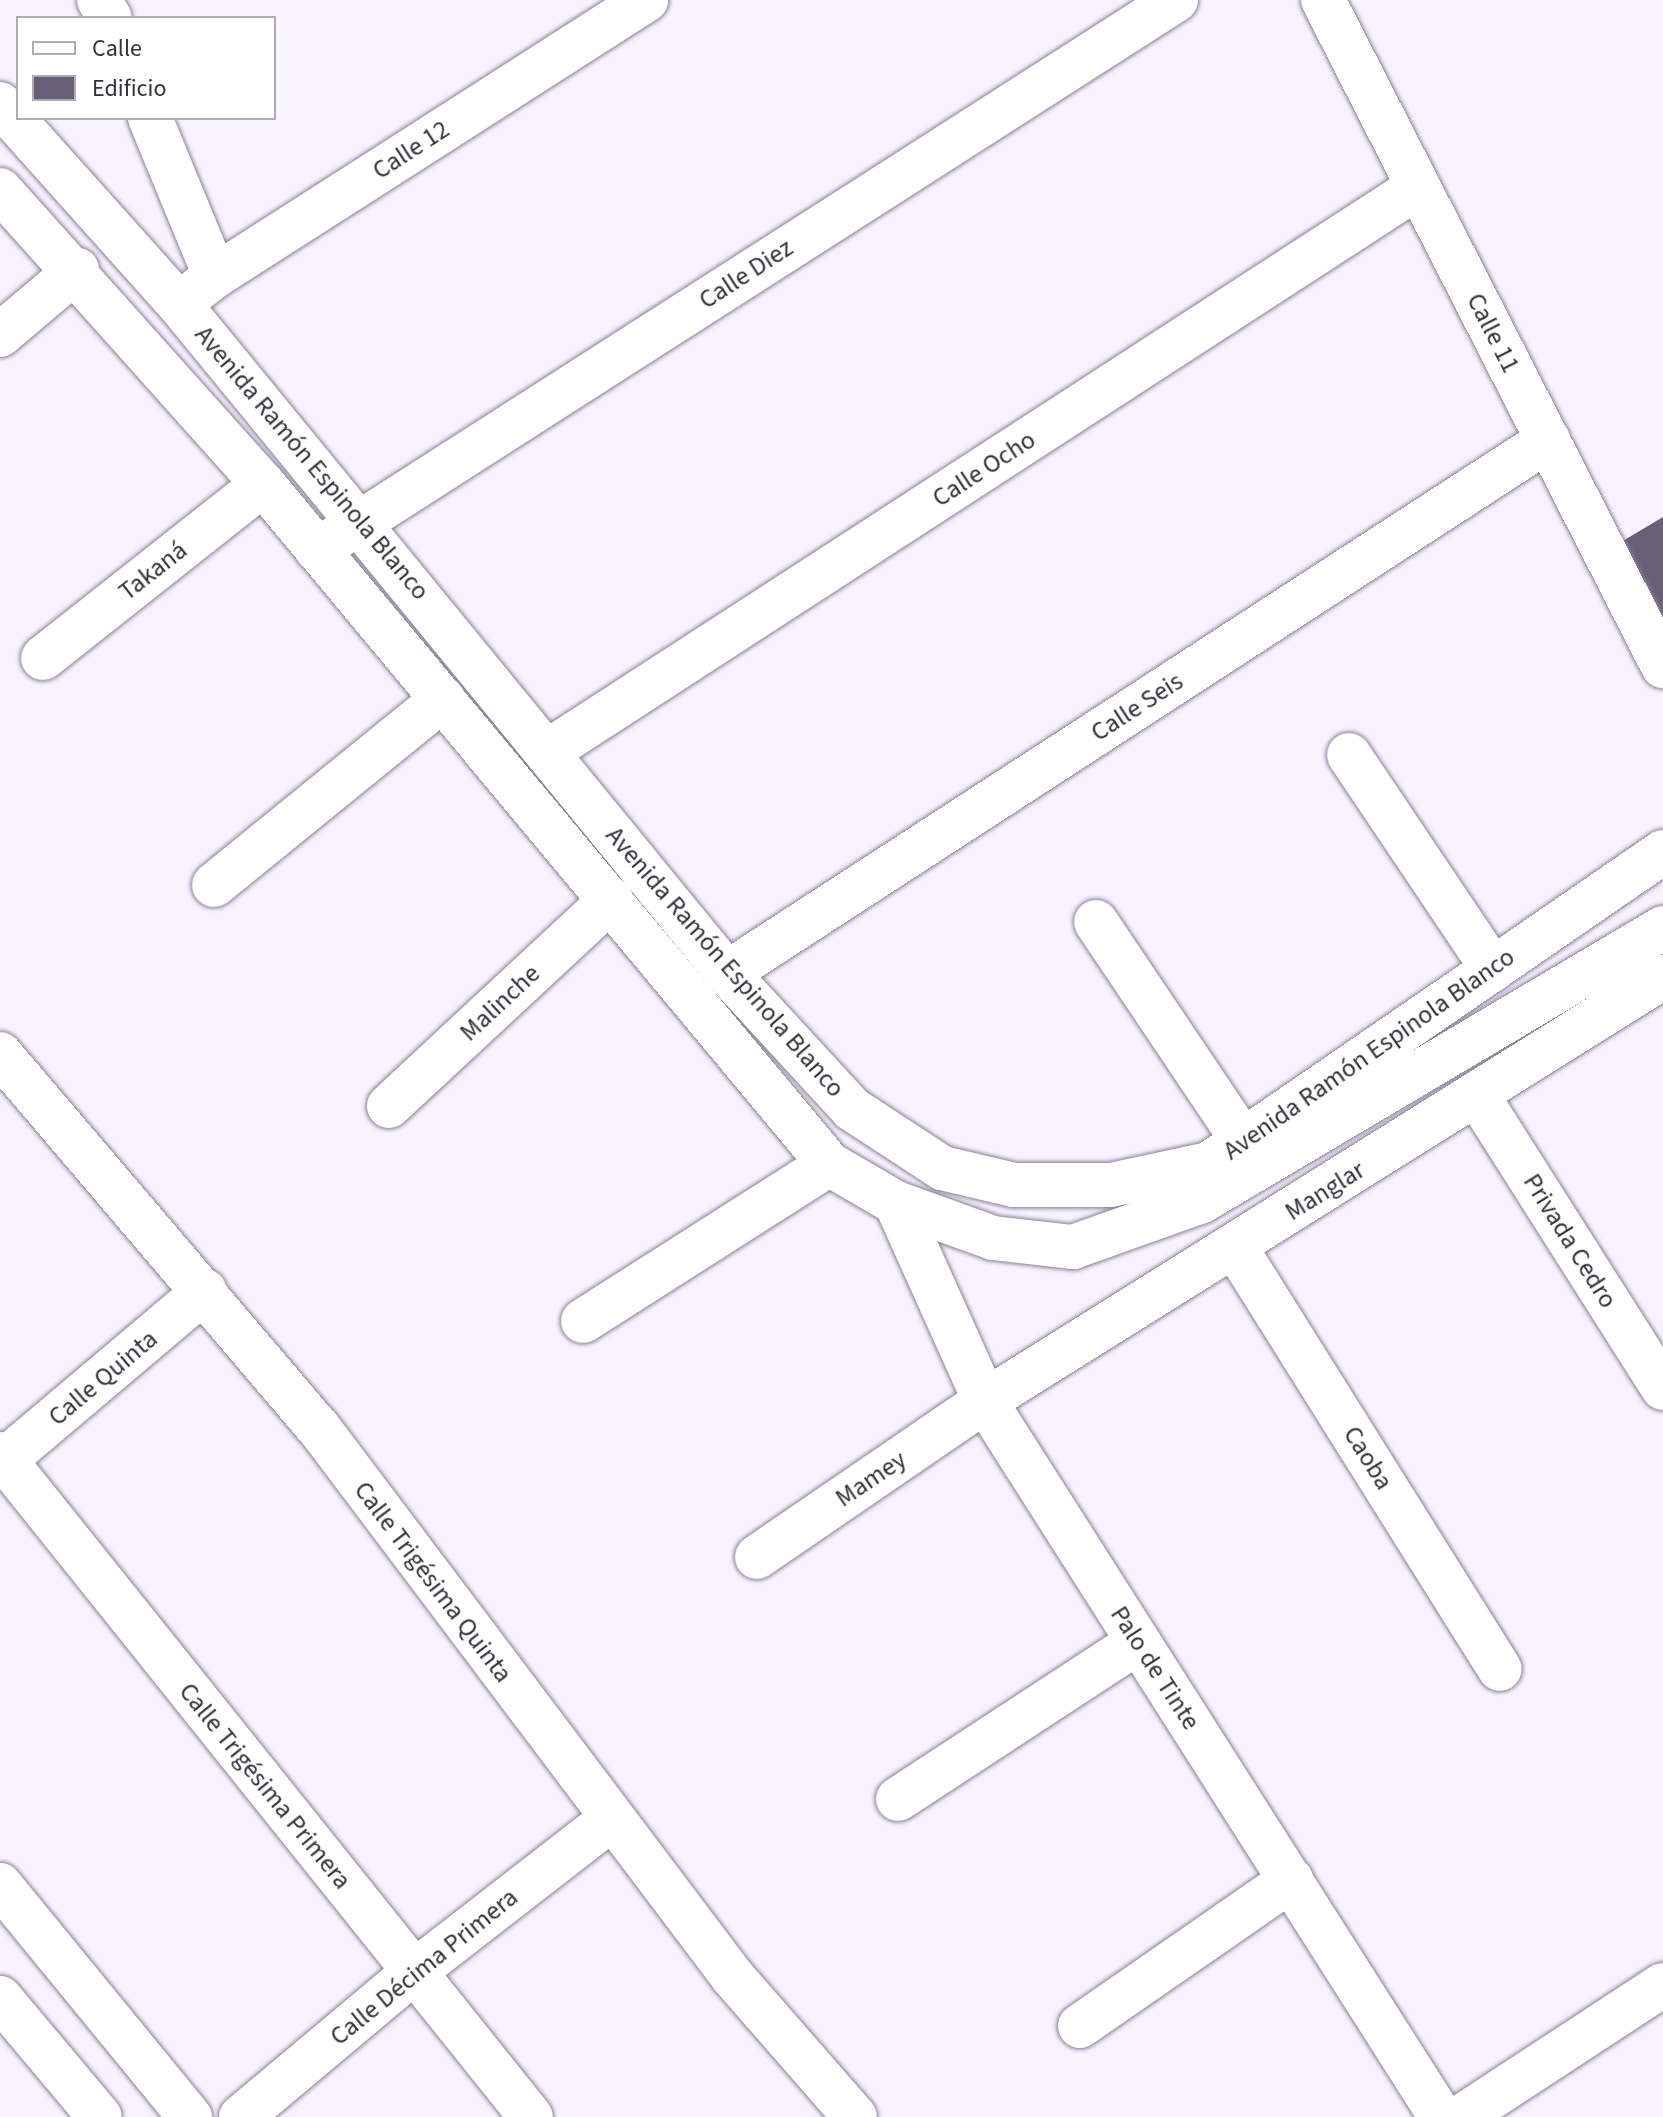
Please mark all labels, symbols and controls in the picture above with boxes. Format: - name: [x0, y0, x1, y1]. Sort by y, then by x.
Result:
- legend: [16, 16, 276, 120]
- text: Calle: [92, 31, 142, 66]
- text: Edificio: [92, 71, 166, 106]
- street label: Calle 12: [367, 114, 455, 186]
- street label: Calle Diez: [693, 232, 799, 316]
- street label: Calle 11: [1460, 288, 1526, 378]
- street label: Avenida Ramón Espinola Blanco: [188, 320, 436, 606]
- street label: Calle Ocho: [927, 424, 1041, 514]
- street label: Takaná: [113, 535, 193, 607]
- street label: Calle Seis: [1085, 666, 1189, 748]
- street label: Avenida Ramón Espinola Blanco: [599, 820, 851, 1104]
- street label: Avenida Ramón Espinola Blanco: [1217, 941, 1521, 1167]
- street label: Malinche: [453, 958, 547, 1048]
- street label: Manglar: [1279, 1154, 1371, 1228]
- street label: Privada Cedro: [1516, 1168, 1624, 1314]
- street label: Calle Quinta: [42, 1323, 164, 1433]
- street label: Caoba: [1336, 1420, 1400, 1496]
- street label: Mamey: [830, 1444, 912, 1514]
- street label: Calle Trigésima Quinta: [347, 1475, 519, 1689]
- street label: Palo de Tinte: [1104, 1600, 1206, 1736]
- street label: Calle Trigésima Primera: [172, 1677, 358, 1895]
- street label: Calle Décima Primera: [324, 1882, 524, 2052]

